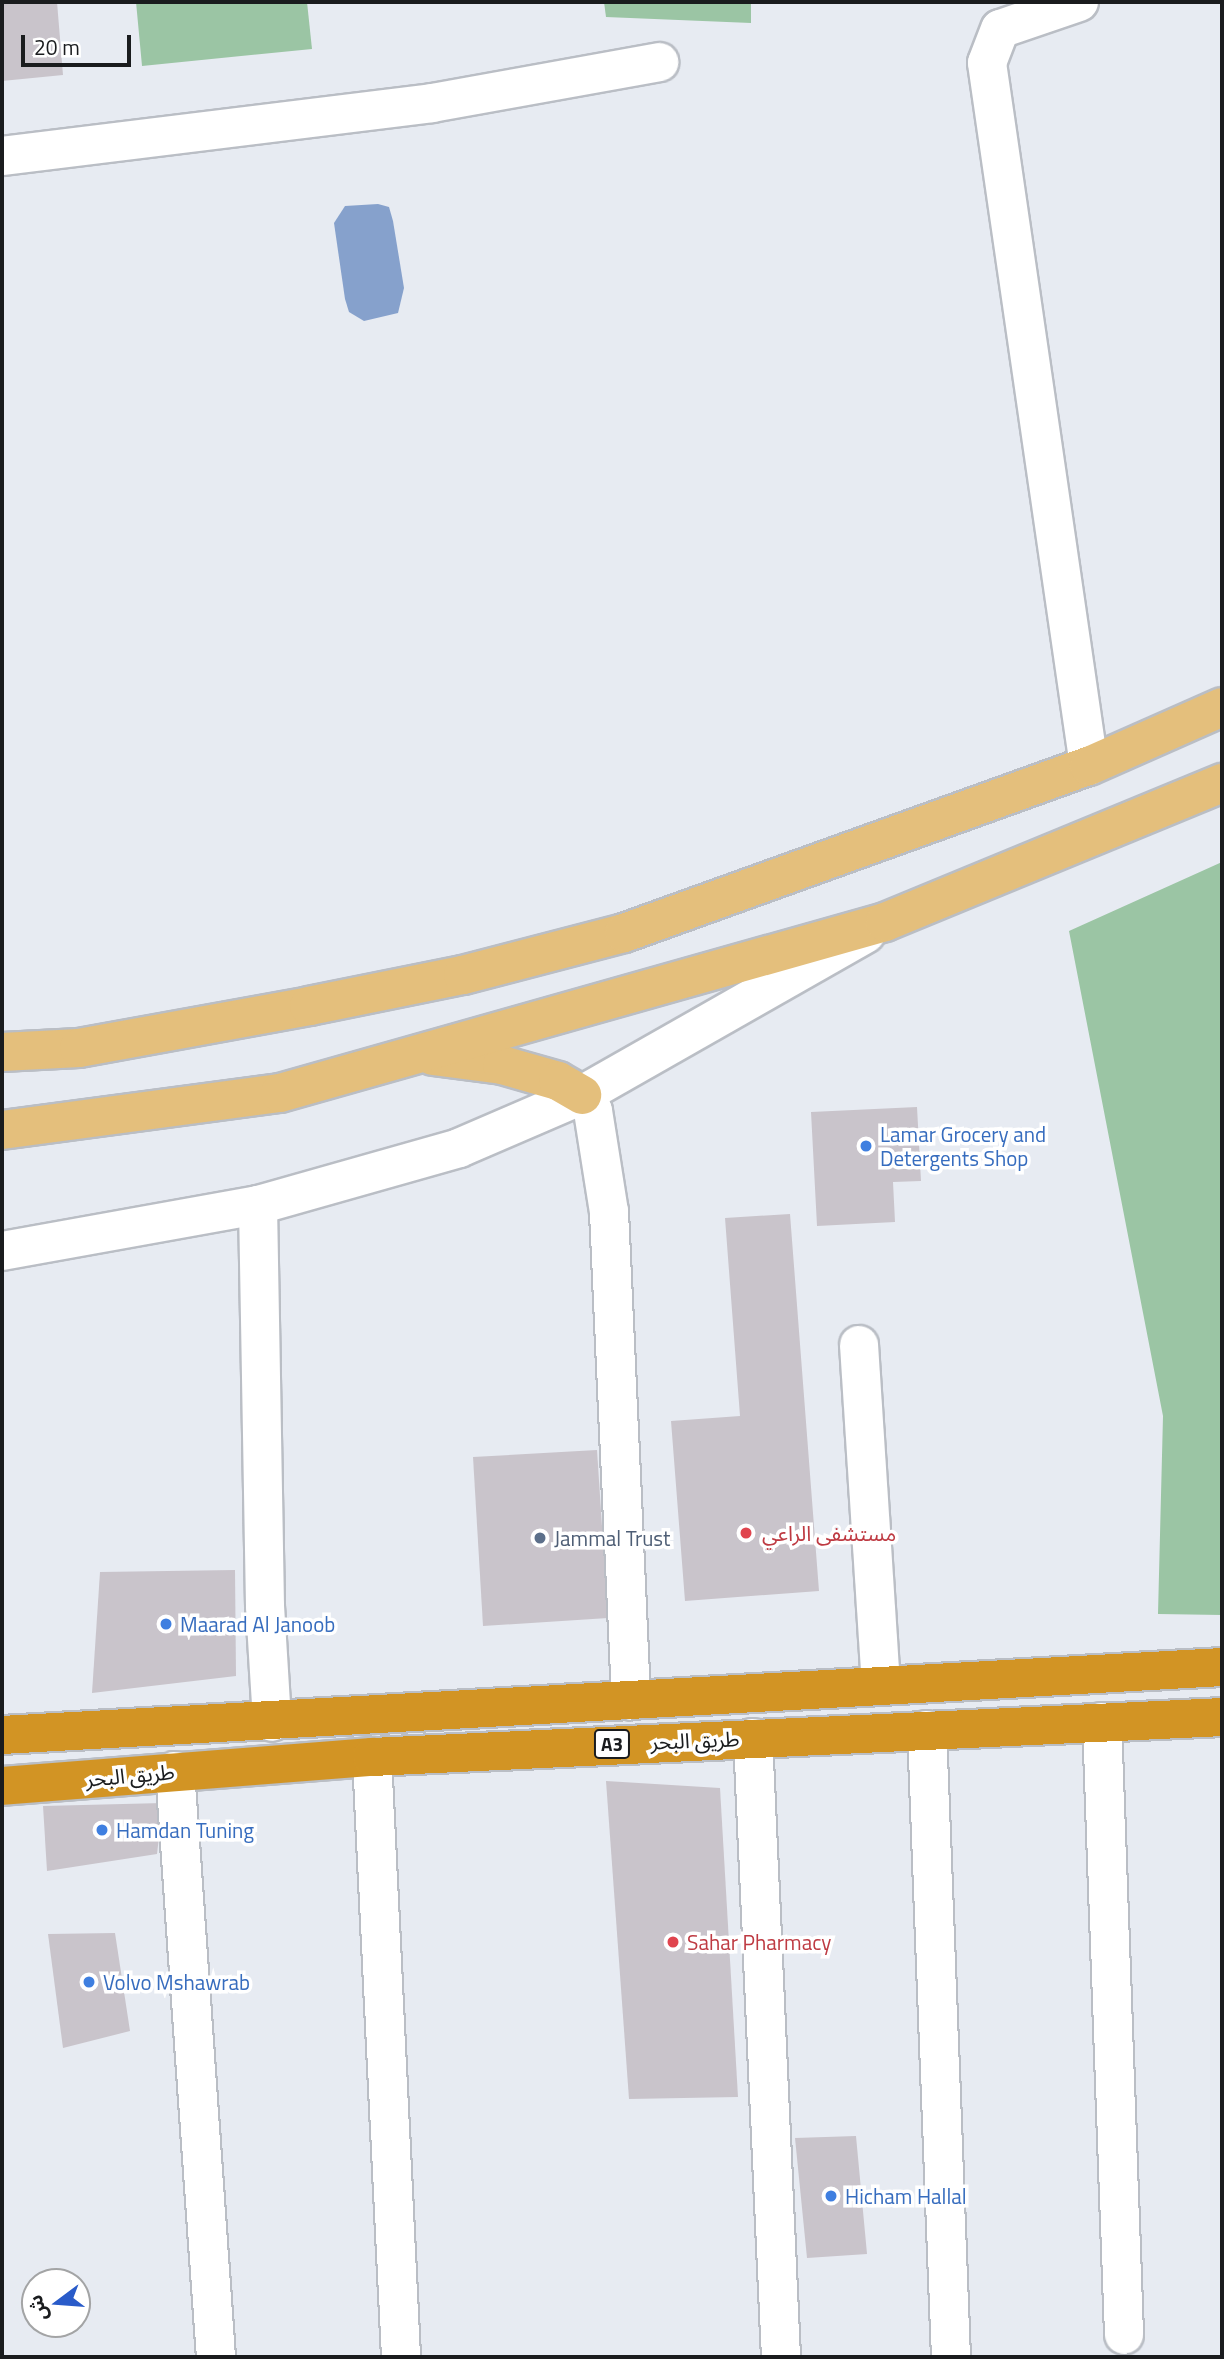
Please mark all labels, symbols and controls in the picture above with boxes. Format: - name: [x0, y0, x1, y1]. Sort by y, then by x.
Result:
- scale bar: [24, 21, 135, 65]
- text: 20 m: [34, 31, 80, 63]
- place label: Lamar Grocery and Detergents Shop: [880, 1121, 1046, 1171]
- marker: Lamar Grocery and Detergents Shop: [858, 1138, 874, 1154]
- place label: مستشفى الراعي: [762, 1520, 896, 1546]
- marker: مستشفى الراعي: [736, 1523, 756, 1543]
- place label: Jammal Trust: [554, 1525, 670, 1551]
- marker: Jammal Trust: [532, 1530, 548, 1546]
- place label: Maarad Al Janoob: [180, 1611, 335, 1637]
- marker: Maarad Al Janoob: [158, 1616, 174, 1632]
- street label: طريق البحر: [650, 1726, 740, 1754]
- road number: A3: [593, 1728, 631, 1760]
- street label: طريق البحر: [85, 1759, 175, 1791]
- place label: Hamdan Tuning: [116, 1817, 254, 1843]
- marker: Hamdan Tuning: [94, 1822, 110, 1838]
- place label: Sahar Pharmacy: [687, 1929, 831, 1955]
- marker: Sahar Pharmacy: [665, 1934, 681, 1950]
- place label: Volvo Mshawrab: [103, 1969, 250, 1995]
- marker: Volvo Mshawrab: [81, 1974, 97, 1990]
- place label: Hicham Hallal: [845, 2183, 967, 2209]
- marker: Hicham Hallal: [823, 2188, 839, 2204]
- north arrow: [21, 2268, 91, 2338]
- text: ش: [20, 2292, 55, 2325]

